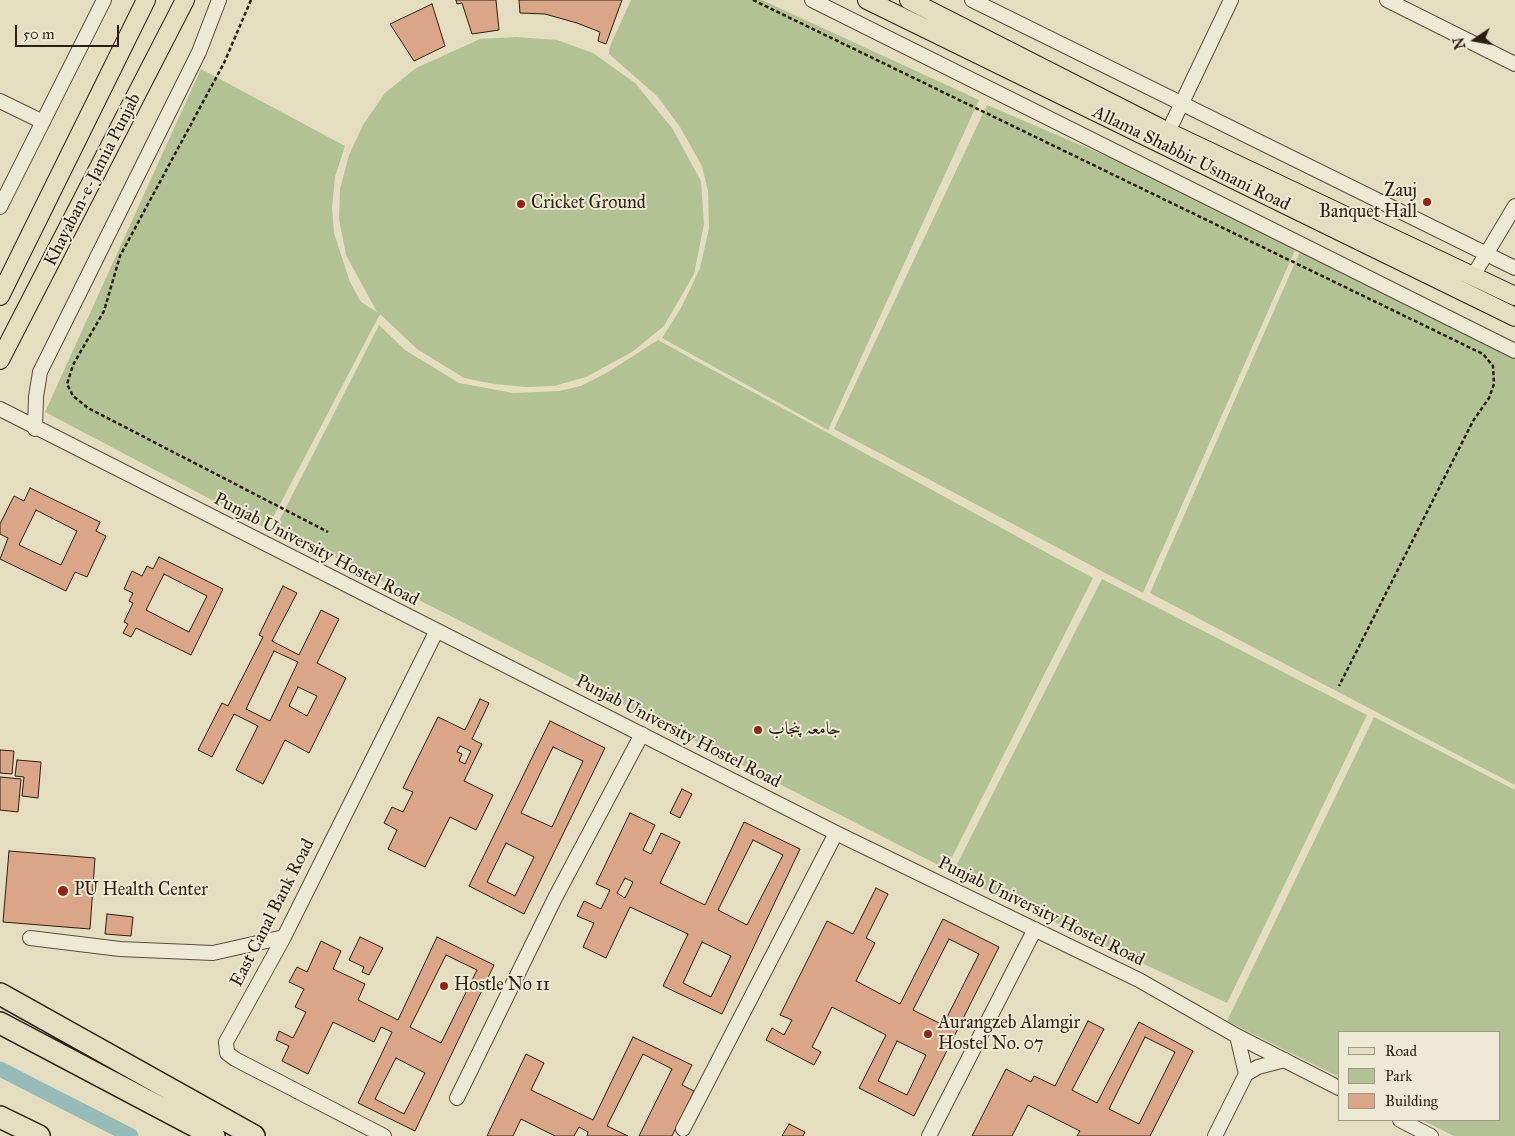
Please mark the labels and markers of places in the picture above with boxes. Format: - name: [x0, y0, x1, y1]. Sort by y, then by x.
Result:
- place label: Zauj Banquet Hall: [1319, 181, 1417, 223]
- place label: Cricket Ground: [531, 193, 646, 215]
- marker: Zauj Banquet Hall: [1421, 196, 1433, 208]
- marker: Cricket Ground: [515, 198, 527, 210]
- place label: جامعہ پنجاب: [768, 719, 841, 741]
- marker: جامعہ پنجاب: [752, 724, 764, 736]
- place label: PU Health Center: [74, 880, 208, 902]
- marker: PU Health Center: [56, 884, 70, 898]
- place label: Hostle No 11: [454, 975, 550, 997]
- marker: Hostle No 11: [438, 980, 450, 992]
- place label: Aurangzeb Alamgir Hostel No. 07: [938, 1013, 1080, 1056]
- marker: Aurangzeb Alamgir Hostel No. 07: [922, 1028, 934, 1040]

